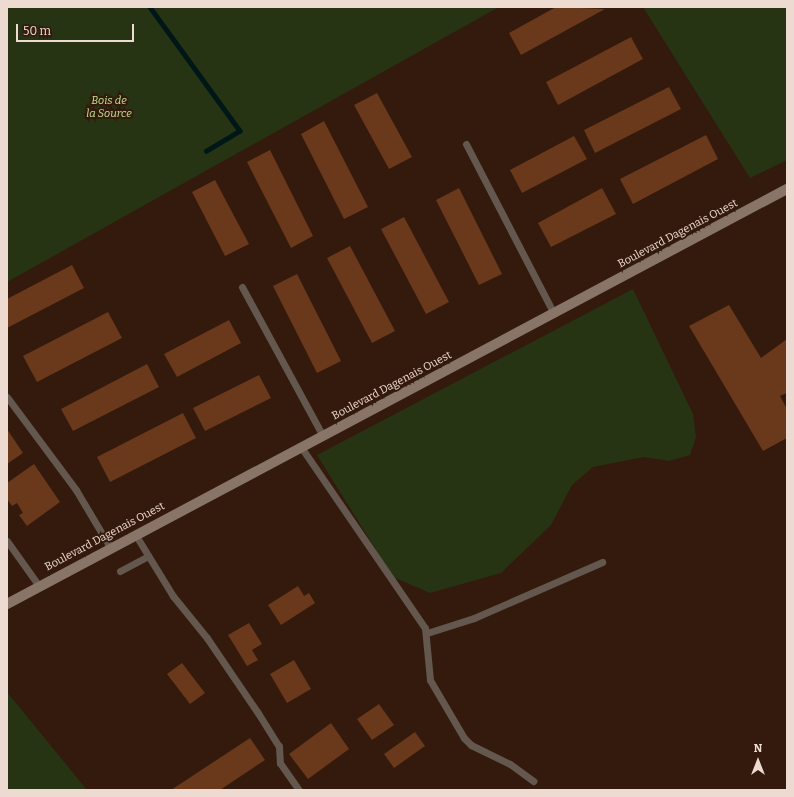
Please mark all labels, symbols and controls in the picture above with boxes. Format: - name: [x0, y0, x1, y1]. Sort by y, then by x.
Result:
- scale bar: [18, 16, 136, 42]
- text: 50 m: [23, 24, 51, 38]
- park label: Bois de la Source: [86, 95, 132, 121]
- street label: Boulevard Dagenais Ouest: [616, 197, 740, 271]
- street label: Boulevard Dagenais Ouest: [330, 349, 454, 423]
- street label: Boulevard Dagenais Ouest: [43, 500, 167, 574]
- north arrow: [738, 741, 778, 781]
- text: N: [754, 742, 762, 755]

